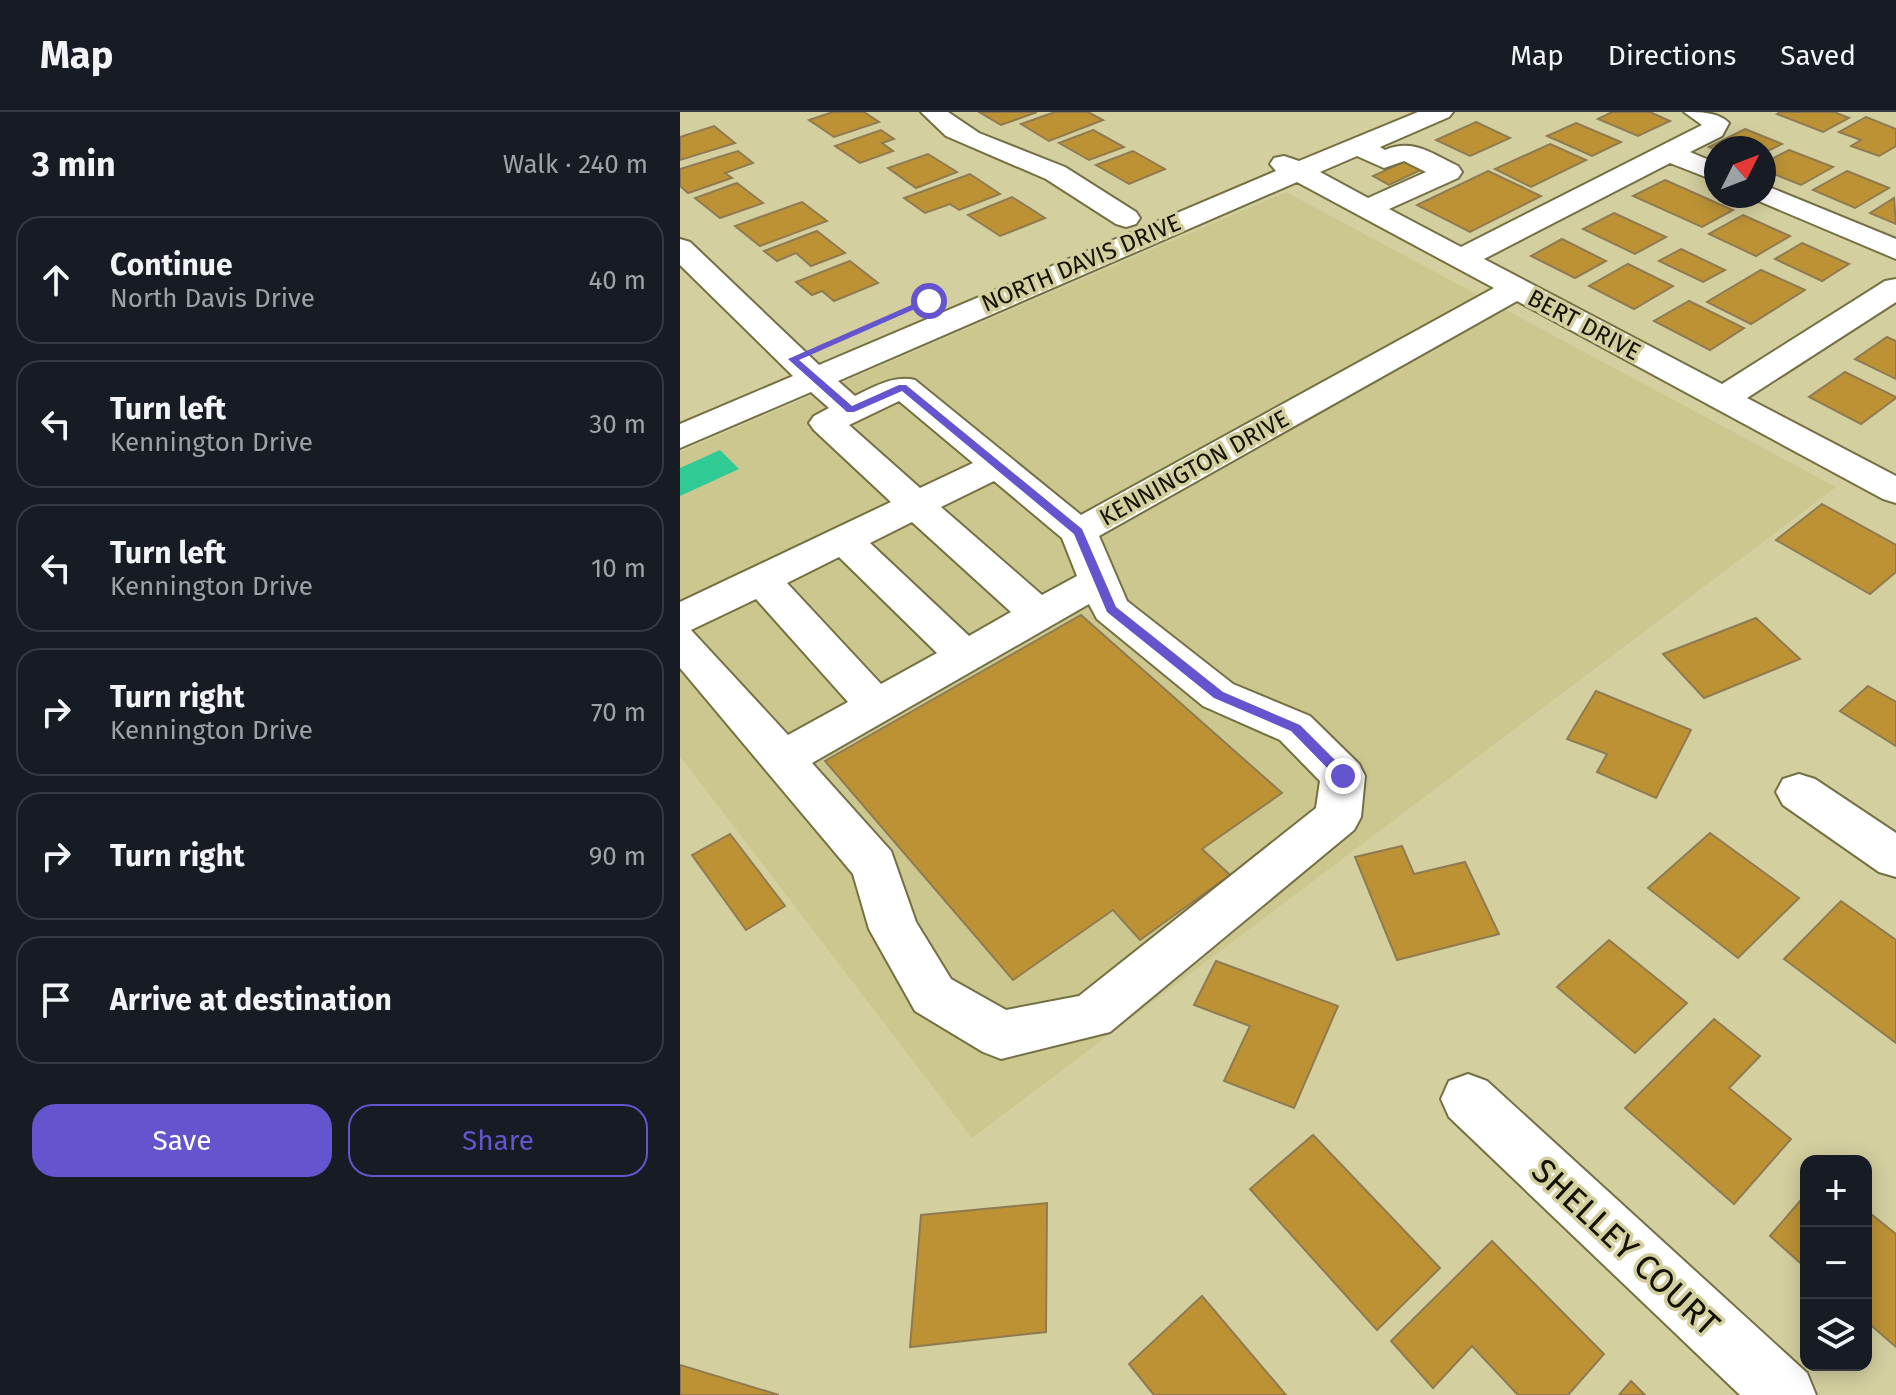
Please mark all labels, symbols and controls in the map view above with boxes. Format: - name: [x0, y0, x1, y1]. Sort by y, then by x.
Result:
- text: Map: [40, 32, 113, 78]
- text: Map: [1510, 39, 1564, 72]
- text: Directions: [1608, 39, 1736, 72]
- text: Saved: [1780, 39, 1856, 72]
- north arrow: [1704, 136, 1776, 208]
- text: 3 min: [32, 144, 116, 185]
- text: Walk · 240 m: [503, 149, 648, 180]
- street label: NORTH DAVIS DRIVE: [977, 208, 1185, 318]
- text: Continue: [110, 247, 233, 283]
- icon: ahead: [34, 258, 78, 302]
- text: 40 m: [588, 265, 646, 296]
- text: North Davis Drive: [110, 283, 315, 314]
- route start: [911, 283, 947, 319]
- street label: BERT DRIVE: [1523, 284, 1645, 366]
- text: Turn left: [110, 391, 226, 427]
- icon: left: [34, 402, 78, 446]
- street label: KENNINGTON DRIVE: [1094, 404, 1294, 532]
- text: 30 m: [589, 409, 646, 440]
- text: Kennington Drive: [110, 427, 313, 458]
- text: Turn left: [110, 535, 226, 571]
- icon: left: [34, 546, 78, 590]
- text: 10 m: [591, 553, 646, 584]
- text: Kennington Drive: [110, 571, 313, 602]
- text: Turn right: [110, 679, 245, 715]
- icon: right: [34, 690, 78, 734]
- text: 70 m: [591, 697, 646, 728]
- text: Kennington Drive: [110, 715, 313, 746]
- route end: [1325, 758, 1361, 794]
- icon: right: [34, 834, 78, 878]
- text: Turn right: [110, 838, 245, 874]
- text: 90 m: [589, 841, 646, 872]
- icon: arrive: [34, 978, 78, 1022]
- text: Arrive at destination: [110, 982, 392, 1018]
- button: Save: [32, 1104, 332, 1177]
- button: Share: [348, 1104, 648, 1177]
- street label: SHELLEY COURT: [1523, 1150, 1728, 1345]
- map controls: [1800, 1155, 1872, 1371]
- button: +: [1800, 1155, 1872, 1227]
- button: −: [1800, 1227, 1872, 1299]
- button: layers: [1800, 1299, 1872, 1371]

